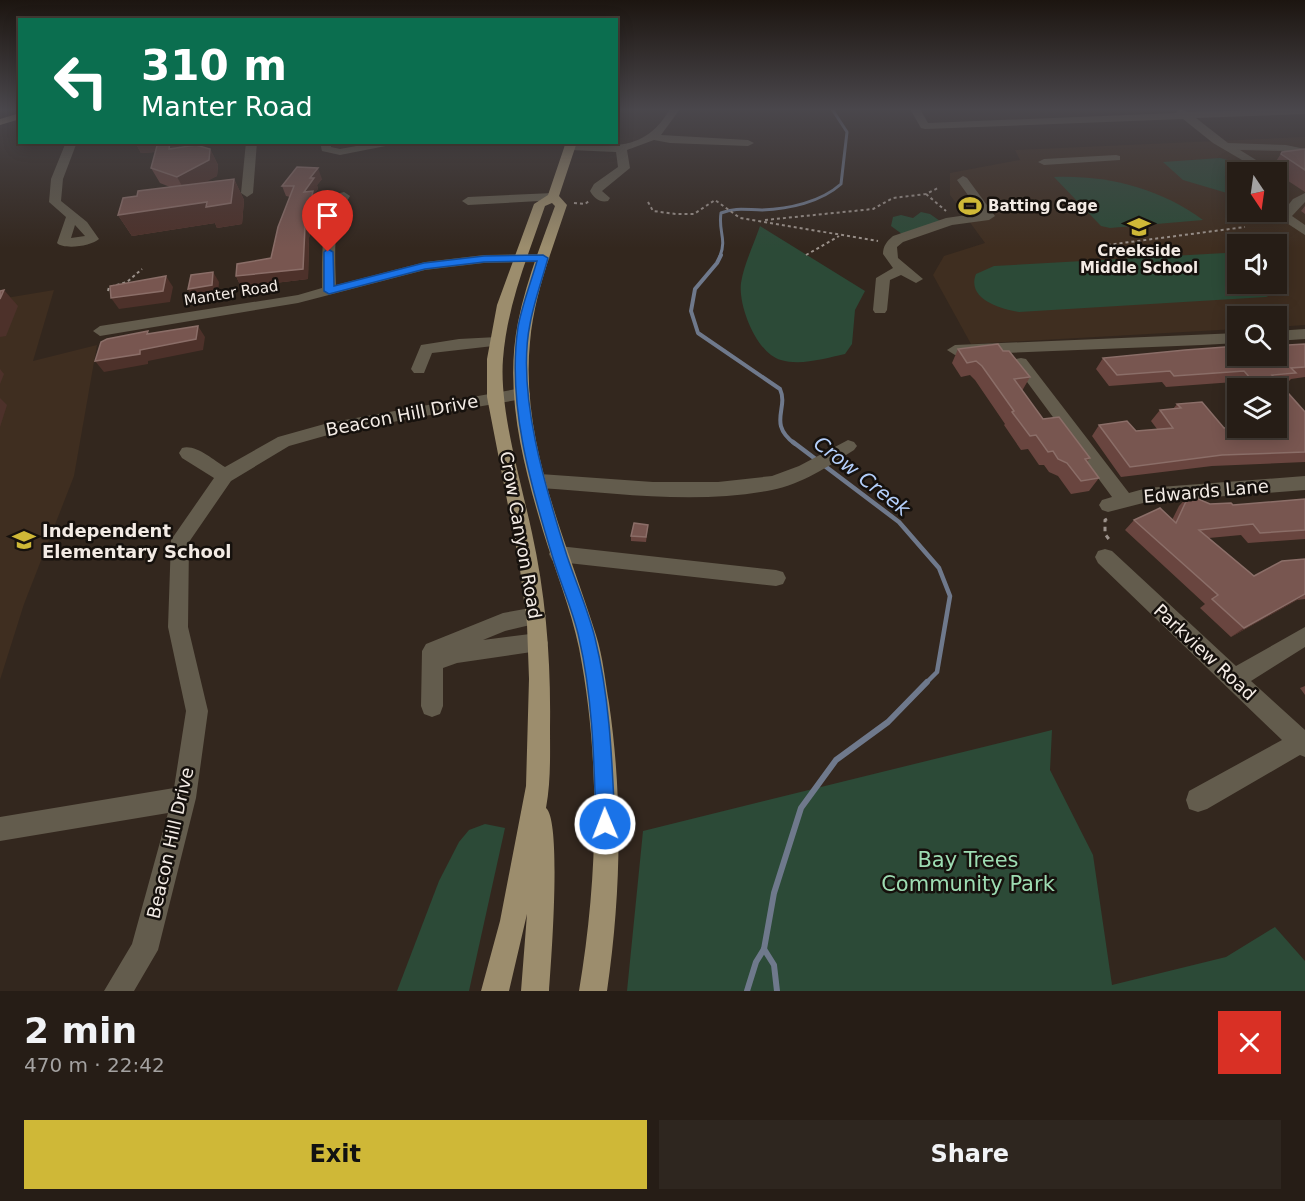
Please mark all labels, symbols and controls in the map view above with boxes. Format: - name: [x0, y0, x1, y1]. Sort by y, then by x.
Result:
- text: 310 m: [141, 41, 287, 90]
- icon: left: [42, 42, 120, 120]
- text: Manter Road: [141, 91, 313, 122]
- north arrow: [1227, 162, 1287, 222]
- map controls: [1227, 162, 1287, 438]
- pin: [302, 190, 353, 252]
- sports icon: Batting Cage: [957, 193, 983, 219]
- place label: Batting Cage: [988, 197, 1098, 215]
- icon: arrive: [311, 199, 344, 232]
- school or university icon: Creekside Middle School: [1126, 214, 1152, 240]
- button: sound: [1227, 234, 1287, 294]
- place label: Creekside Middle School: [1080, 242, 1198, 277]
- street label: Manter Road: [183, 277, 279, 309]
- button: search: [1227, 306, 1287, 366]
- button: layers: [1227, 378, 1287, 438]
- street label: Beacon Hill Drive: [324, 390, 480, 440]
- water label: Crow Creek: [809, 431, 916, 522]
- street label: Crow Canyon Road: [496, 449, 546, 621]
- street label: Edwards Lane: [1142, 475, 1270, 507]
- place label: Independent Elementary School: [42, 520, 231, 562]
- school or university icon: Independent Elementary School: [11, 527, 37, 553]
- street label: Parkview Road: [1150, 600, 1260, 704]
- street label: Beacon Hill Drive: [142, 765, 198, 921]
- position arrow: [573, 792, 637, 856]
- park label: Bay Trees Community Park: [881, 848, 1056, 896]
- text: 2 min: [24, 1010, 137, 1051]
- button: close: [1218, 1011, 1281, 1074]
- text: 470 m · 22:42: [24, 1053, 165, 1077]
- button: Exit: [24, 1120, 647, 1189]
- button: Share: [659, 1120, 1281, 1189]

